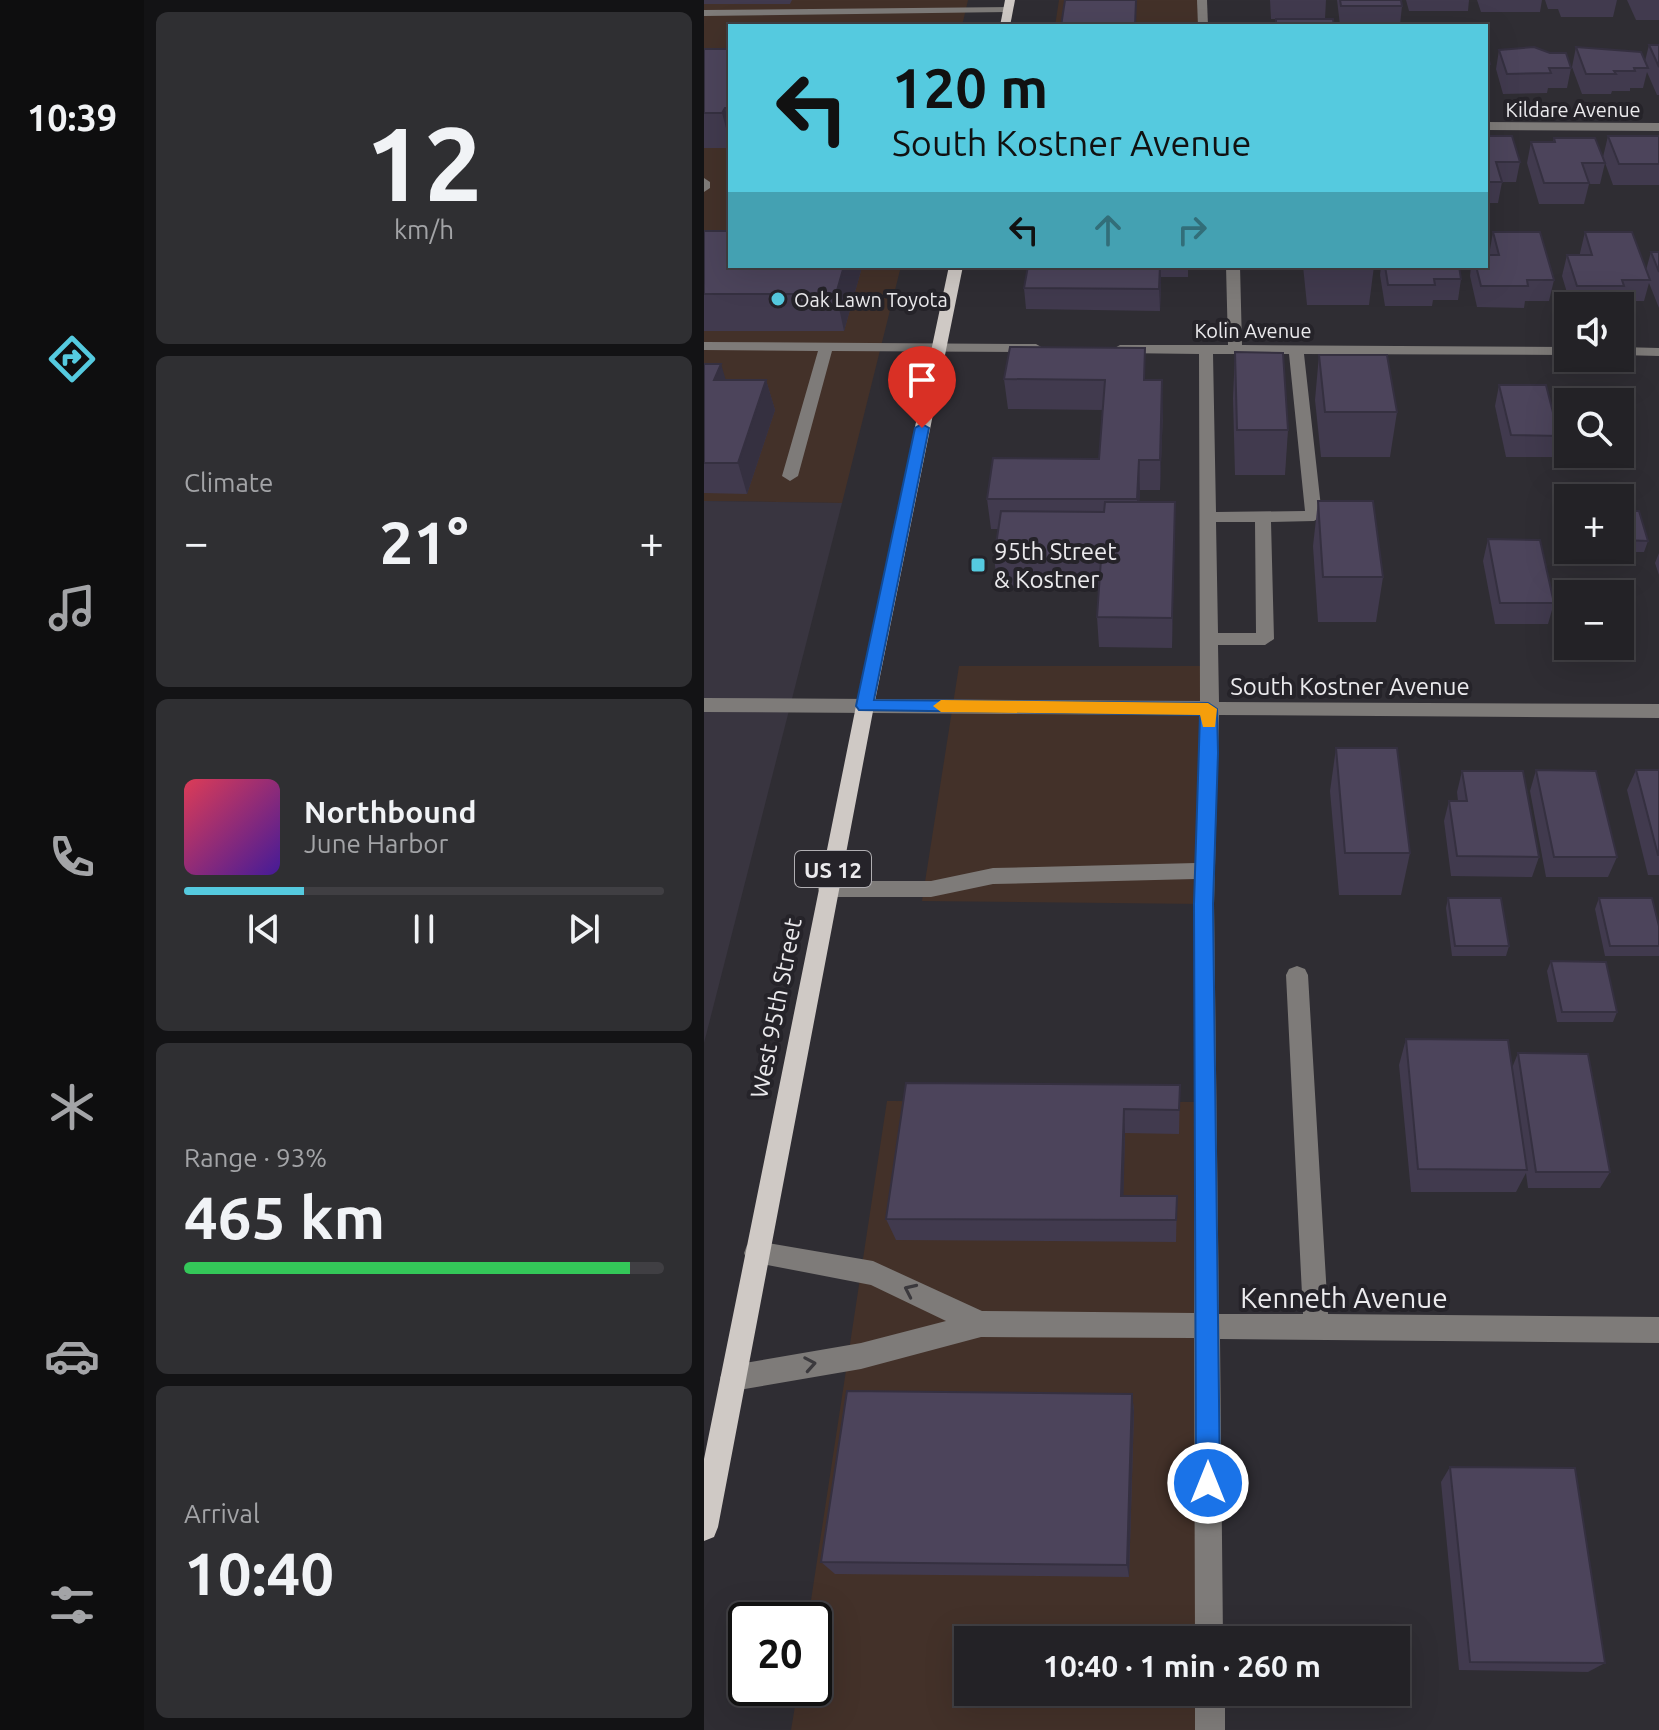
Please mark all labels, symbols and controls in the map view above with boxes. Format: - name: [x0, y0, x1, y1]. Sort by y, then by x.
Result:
- icon: left: [760, 56, 864, 160]
- text: 120 m: [892, 56, 1048, 119]
- text: 10:39: [27, 97, 117, 138]
- street label: Kildare Avenue: [1505, 98, 1641, 121]
- text: 12: [365, 104, 483, 221]
- text: South Kostner Avenue: [892, 122, 1251, 163]
- icon: left: [1002, 208, 1046, 252]
- icon: ahead: [1086, 208, 1130, 252]
- icon: right: [1170, 208, 1214, 252]
- text: km/h: [394, 215, 454, 244]
- place label: Oak Lawn Toyota: [794, 288, 948, 311]
- marker: Oak Lawn Toyota: [769, 290, 787, 308]
- map controls: [1554, 292, 1634, 660]
- button: sound: [1554, 292, 1634, 372]
- street label: Kolin Avenue: [1194, 319, 1312, 342]
- icon: directions: [44, 331, 100, 387]
- pin: [888, 346, 956, 428]
- icon: arrive: [900, 358, 944, 402]
- button: search: [1554, 388, 1634, 468]
- text: Climate: [184, 468, 273, 497]
- button: +: [1554, 484, 1634, 564]
- text: 21°: [380, 508, 468, 575]
- text: −: [184, 517, 209, 566]
- text: +: [639, 517, 664, 566]
- place label: 95th Street & Kostner: [994, 538, 1117, 593]
- marker: 95th Street & Kostner: [969, 556, 987, 574]
- icon: music: [44, 580, 100, 636]
- button: −: [1554, 580, 1634, 660]
- street label: South Kostner Avenue: [1230, 673, 1470, 700]
- text: Northbound: [304, 795, 476, 829]
- icon: phone: [44, 829, 100, 885]
- text: June Harbor: [304, 829, 448, 858]
- road number: US 12: [795, 851, 871, 887]
- icon: previous: [242, 907, 286, 951]
- icon: pause: [402, 907, 446, 951]
- icon: next: [562, 907, 606, 951]
- street label: West 95th Street: [745, 915, 807, 1100]
- icon: climate: [44, 1079, 100, 1135]
- text: Range · 93%: [184, 1143, 327, 1172]
- text: 465 km: [184, 1183, 385, 1250]
- street label: Kenneth Avenue: [1240, 1282, 1448, 1313]
- one-way arrow: [904, 1284, 918, 1300]
- icon: car: [44, 1328, 100, 1384]
- one-way arrow: [803, 1357, 817, 1374]
- position arrow: [1166, 1441, 1250, 1525]
- text: Arrival: [184, 1499, 260, 1528]
- text: 10:40: [184, 1539, 334, 1606]
- icon: filters: [44, 1577, 100, 1633]
- speed limit sign: 20: [728, 1602, 832, 1706]
- text: 10:40 · 1 min · 260 m: [1043, 1649, 1321, 1683]

